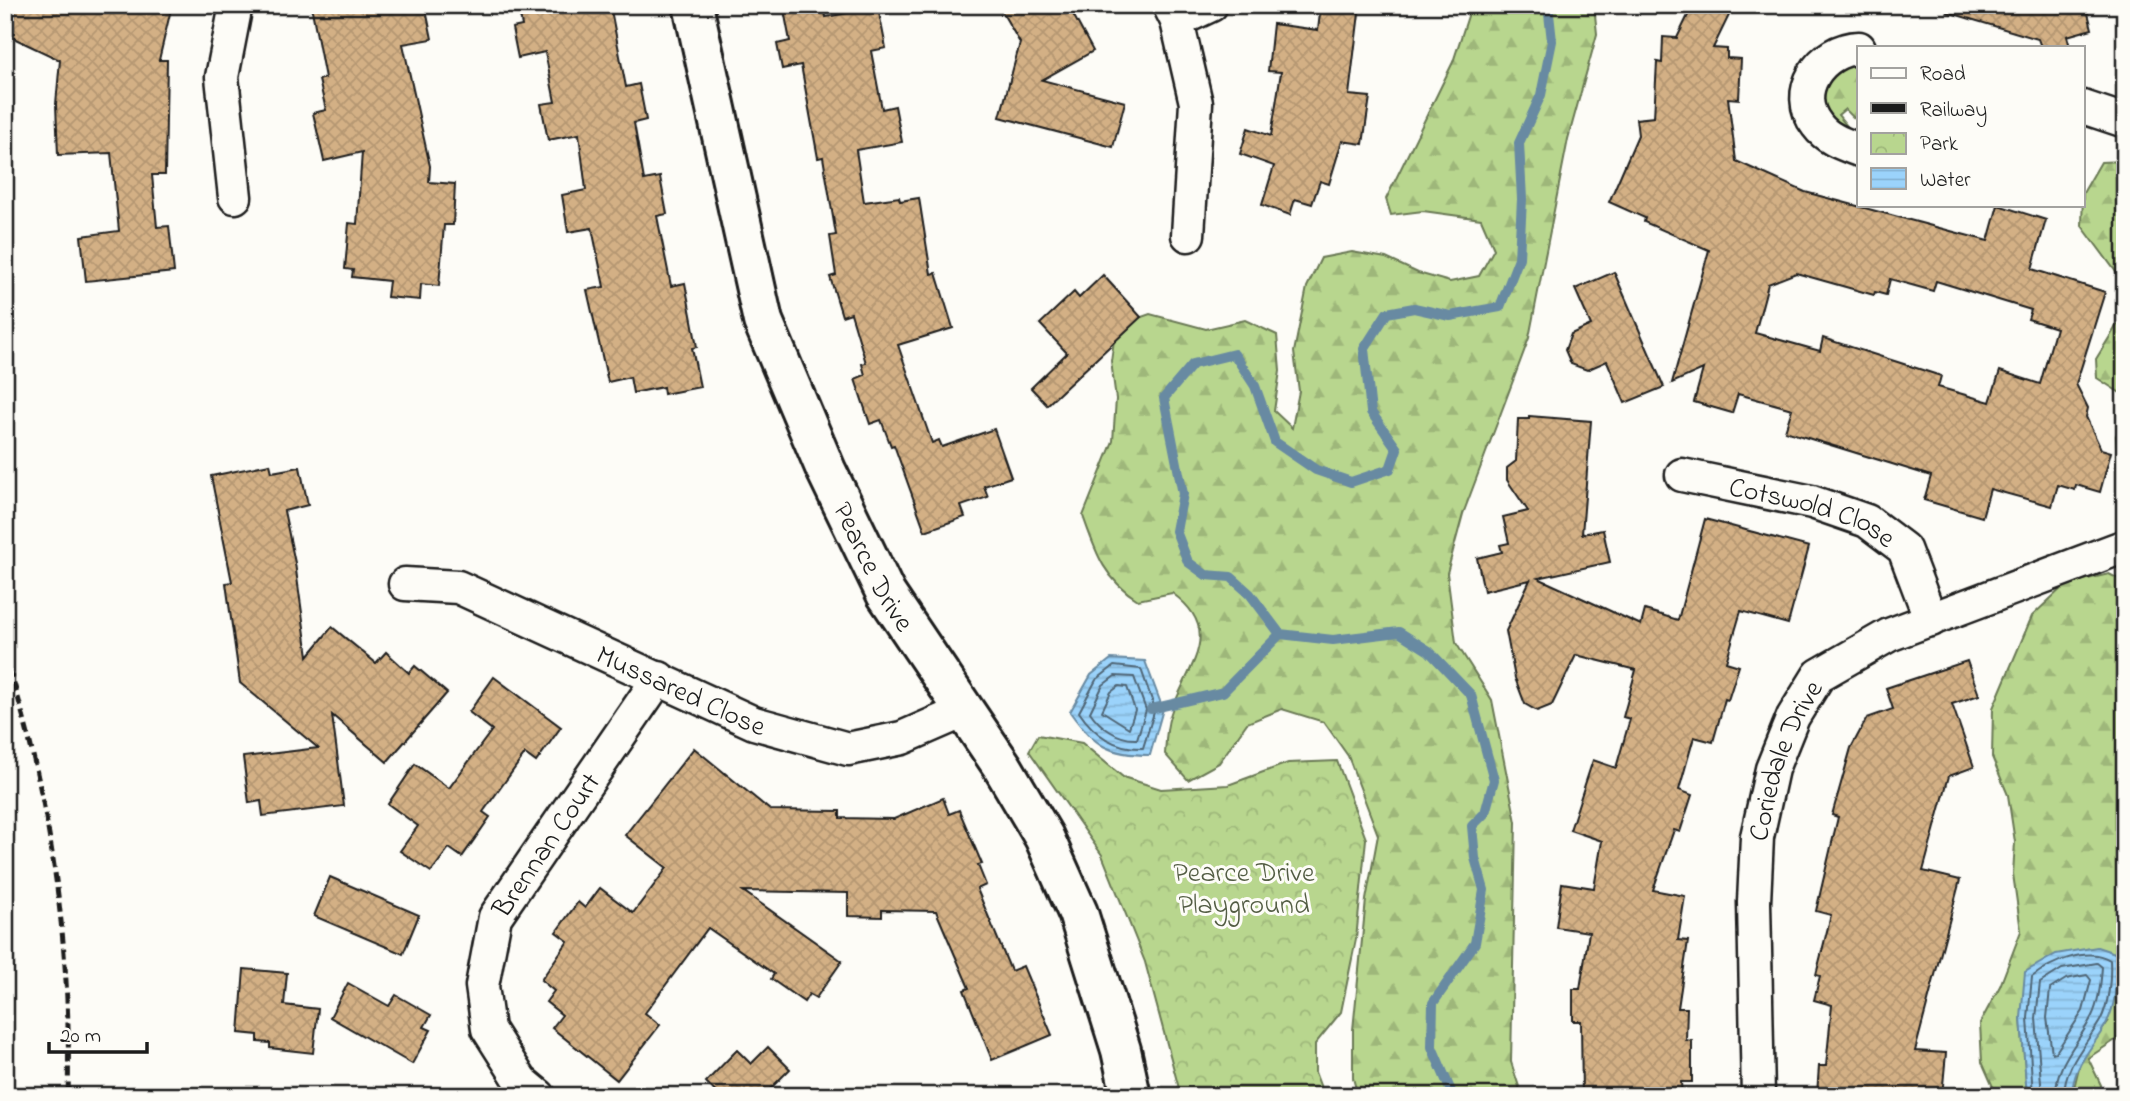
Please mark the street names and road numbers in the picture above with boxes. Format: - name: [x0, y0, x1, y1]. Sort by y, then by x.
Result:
- street label: Cotswold Close: [1725, 468, 1903, 560]
- street label: Pearce Drive: [820, 496, 923, 641]
- street label: Mussared Close: [589, 636, 770, 749]
- street label: Coriedale Drive: [1740, 673, 1835, 845]
- street label: Brennan Court: [483, 765, 612, 928]

